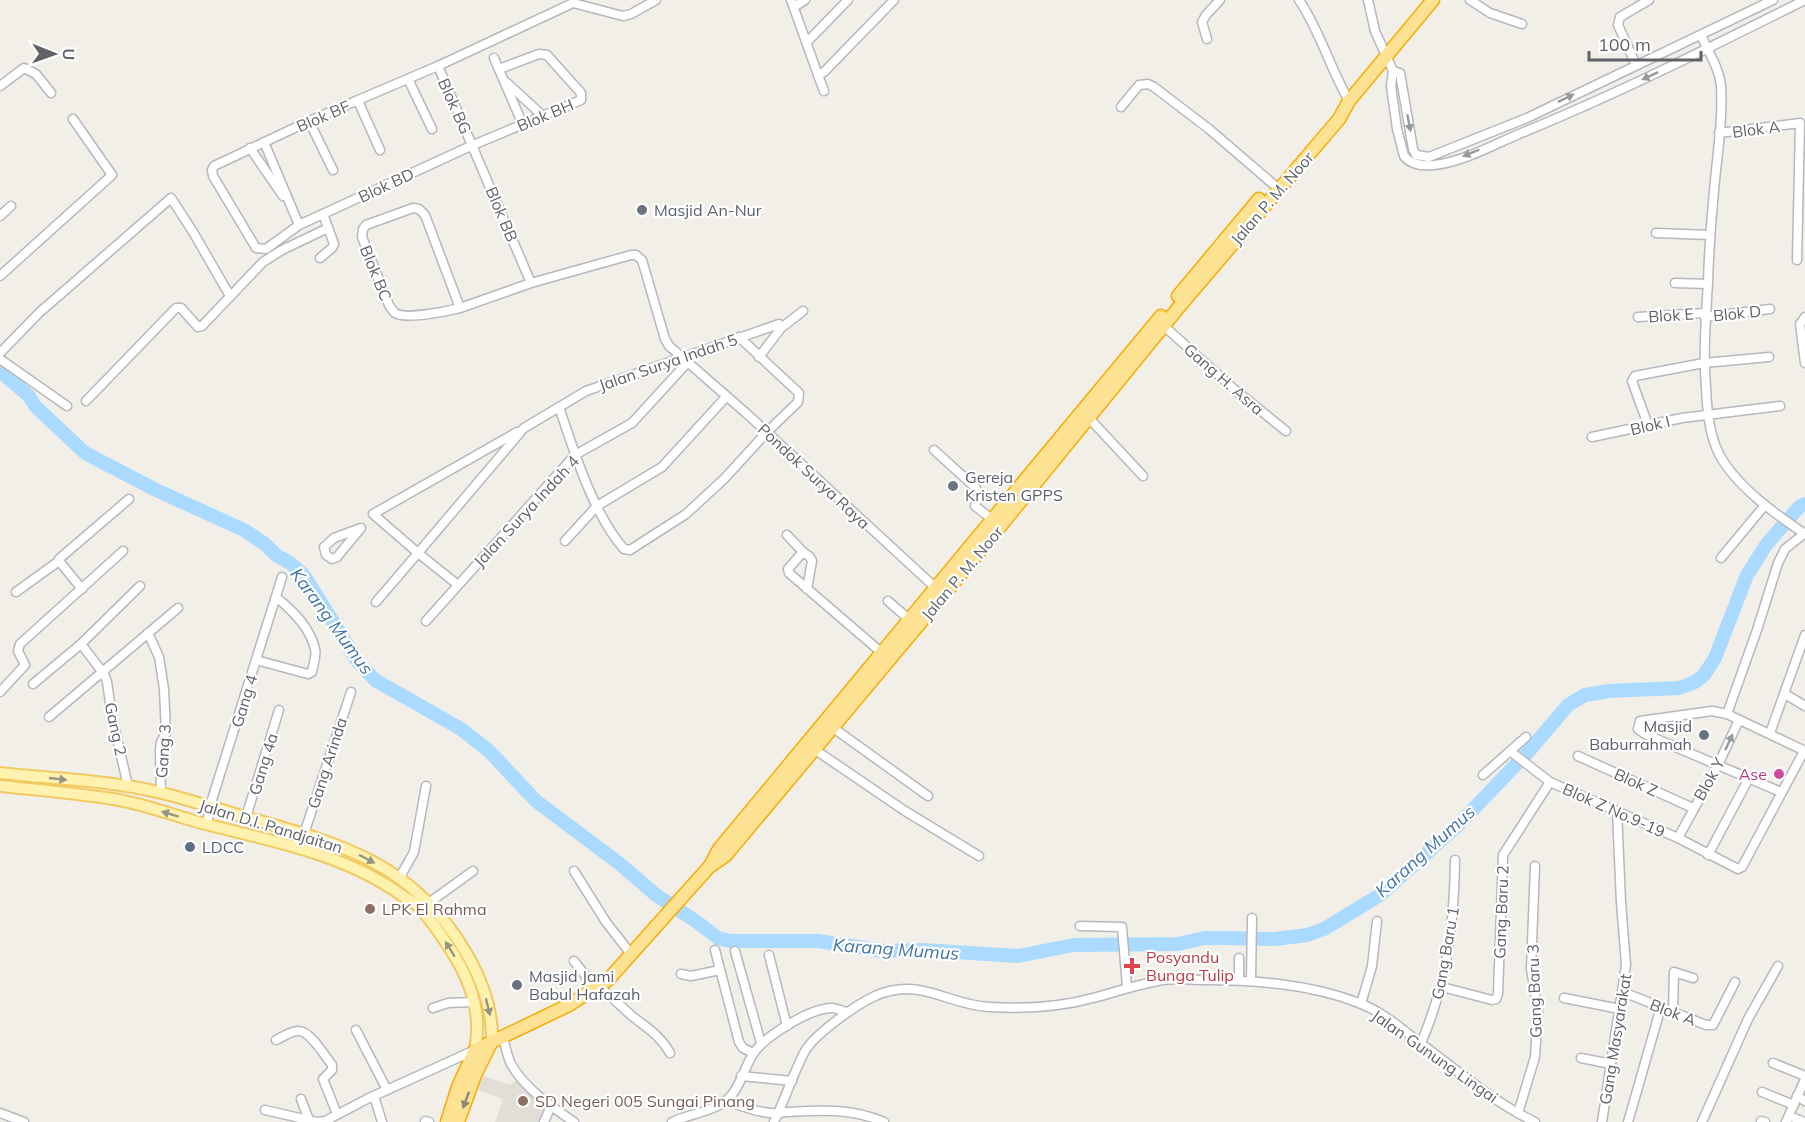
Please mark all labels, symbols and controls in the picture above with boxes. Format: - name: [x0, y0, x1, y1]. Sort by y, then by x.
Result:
- north arrow: [24, 24, 84, 84]
- scale bar: [1589, 24, 1702, 62]
- text: 100 m: [1598, 33, 1651, 56]
- text: U: [59, 48, 79, 60]
- one-way arrow: [1642, 72, 1659, 81]
- street label: Blok BG: [434, 75, 476, 137]
- street label: Blok BH: [514, 94, 576, 136]
- one-way arrow: [1558, 94, 1575, 103]
- street label: Blok BF: [293, 96, 353, 136]
- one-way arrow: [1405, 114, 1414, 133]
- street label: Blok A: [1731, 116, 1781, 142]
- street label: Jalan P. M. Noor: [1226, 147, 1318, 249]
- one-way arrow: [1462, 149, 1480, 158]
- street label: Blok BD: [355, 163, 417, 207]
- street label: Blok BB: [481, 183, 523, 245]
- place label: Masjid An-Nur: [654, 200, 762, 220]
- marker: Masjid An-Nur: [635, 203, 649, 217]
- street label: Blok BC: [356, 242, 396, 304]
- street label: Blok D: [1712, 301, 1762, 325]
- street label: Blok E: [1648, 303, 1694, 327]
- street label: Jalan Surya Indah 5: [596, 329, 740, 395]
- street label: Gang H. Asra: [1180, 339, 1268, 419]
- street label: Blok I: [1628, 411, 1672, 439]
- street label: Pondok Surya Raya: [754, 419, 874, 533]
- street label: Jalan Surya Indah 4: [469, 451, 583, 571]
- place label: Gereja Kristen GPPS: [965, 467, 1063, 505]
- marker: Gereja Kristen GPPS: [946, 479, 960, 493]
- street label: Jalan P. M. Noor: [917, 522, 1007, 624]
- water label: Karang Mumus: [286, 563, 379, 679]
- street label: Gang 4: [227, 672, 262, 730]
- street label: Gang 2: [101, 700, 131, 758]
- street label: Gang Arinda: [303, 715, 351, 811]
- place label: Masjid Baburrahmah: [1589, 716, 1692, 754]
- street label: Gang 3: [151, 723, 175, 779]
- marker: Masjid Baburrahmah: [1697, 728, 1711, 742]
- street label: Gang 4a: [244, 731, 282, 797]
- one-way arrow: [1724, 734, 1733, 751]
- street label: Blok Y: [1689, 754, 1729, 804]
- street label: Blok Z: [1611, 764, 1661, 800]
- place label: Ase: [1739, 764, 1767, 784]
- marker: Ase: [1772, 767, 1786, 781]
- one-way arrow: [49, 774, 68, 784]
- street label: Blok Z No.9-19: [1560, 778, 1668, 842]
- street label: Jalan D.I. Pandjaitan: [197, 795, 345, 857]
- water label: Karang Mumus: [1370, 800, 1480, 902]
- one-way arrow: [161, 809, 179, 818]
- place label: LDCC: [202, 837, 244, 857]
- marker: LDCC: [183, 840, 197, 854]
- one-way arrow: [359, 854, 376, 864]
- street label: Gang Baru 2: [1489, 865, 1513, 959]
- place label: LPK El Rahma: [382, 899, 487, 919]
- marker: LPK El Rahma: [363, 902, 377, 916]
- street label: Gang Baru 1: [1427, 905, 1463, 1001]
- water label: Karang Mumus: [832, 933, 960, 965]
- one-way arrow: [445, 941, 456, 958]
- street label: Gang Baru 3: [1522, 944, 1546, 1038]
- place label: Posyandu Bunga Tulip: [1146, 947, 1234, 985]
- marker: Posyandu Bunga Tulip: [1123, 957, 1141, 975]
- place label: Masjid Jami Babul Hafazah: [529, 966, 640, 1004]
- street label: Gang Masyarakat: [1595, 972, 1635, 1106]
- marker: Masjid Jami Babul Hafazah: [510, 978, 524, 992]
- street label: Blok A: [1647, 994, 1699, 1030]
- one-way arrow: [484, 998, 494, 1016]
- street label: Jalan Gunung Lingai: [1368, 1005, 1502, 1107]
- place label: SD Negeri 005 Sungai Pinang: [535, 1091, 755, 1111]
- one-way arrow: [460, 1092, 470, 1110]
- marker: SD Negeri 005 Sungai Pinang: [516, 1094, 530, 1108]

